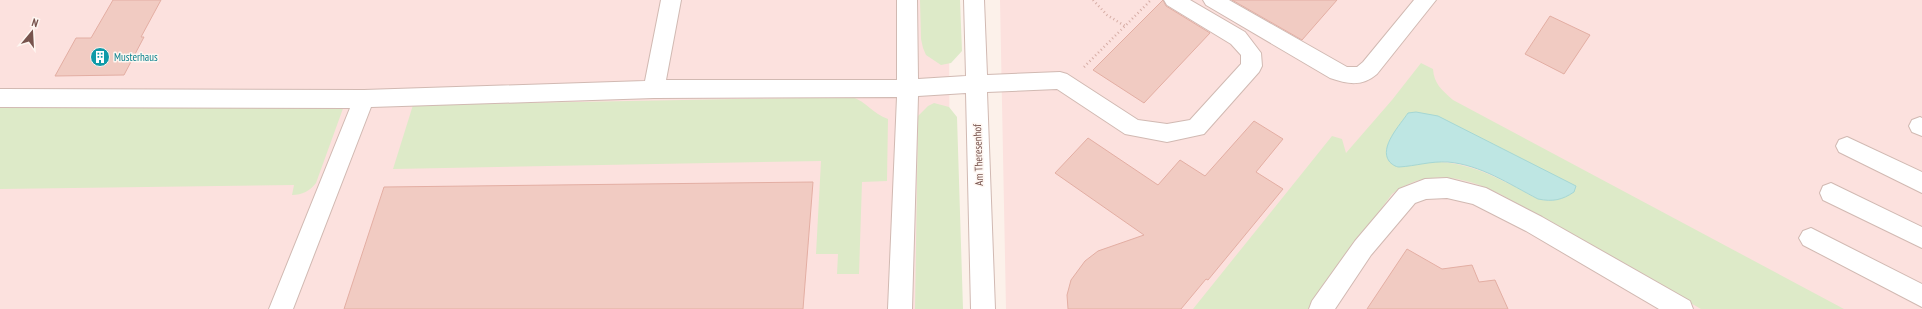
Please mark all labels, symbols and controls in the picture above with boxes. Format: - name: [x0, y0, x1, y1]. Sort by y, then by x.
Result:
- north arrow: [12, 12, 52, 52]
- text: N: [30, 15, 40, 30]
- building icon: Musterhaus: [89, 46, 111, 68]
- place label: Musterhaus: [114, 50, 158, 64]
- street label: Am Theresenhof: [970, 123, 986, 186]

